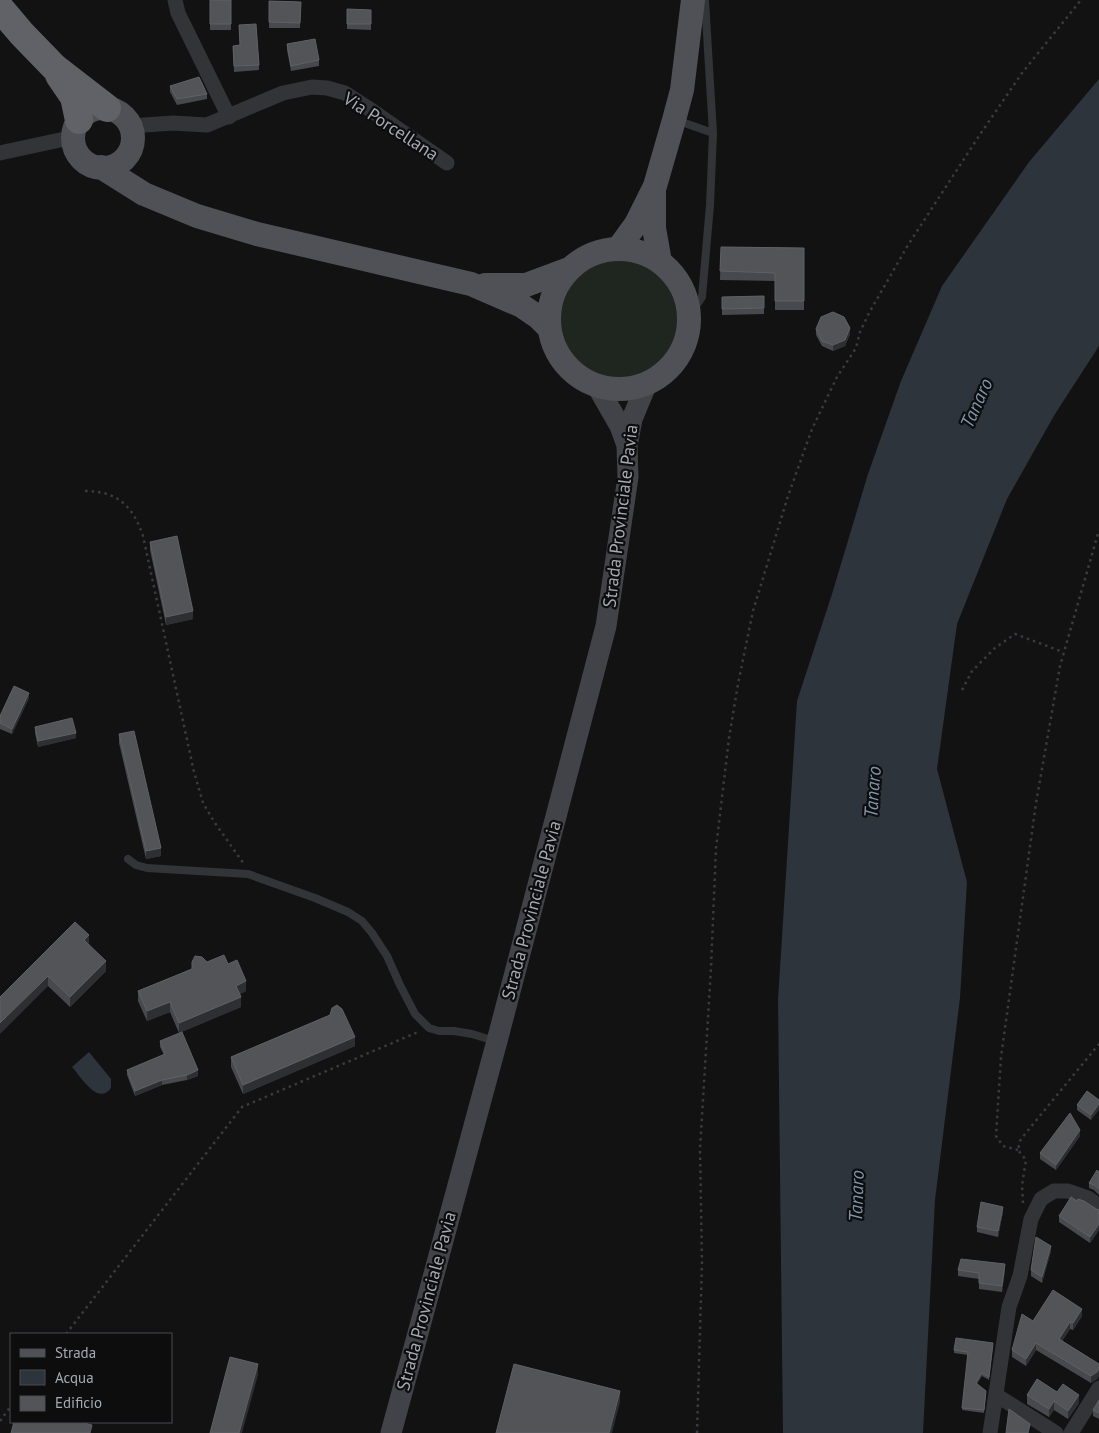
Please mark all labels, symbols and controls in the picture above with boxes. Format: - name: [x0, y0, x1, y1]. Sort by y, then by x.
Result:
- street label: Via Porcellana: [338, 86, 443, 165]
- water label: Tanaro: [954, 374, 998, 432]
- street label: Strada Provinciale Pavia: [597, 423, 643, 609]
- water label: Tanaro: [858, 765, 886, 819]
- street label: Strada Provinciale Pavia: [496, 818, 566, 1002]
- water label: Tanaro: [843, 1170, 869, 1222]
- street label: Strada Provinciale Pavia: [391, 1209, 461, 1393]
- legend: [10, 1333, 172, 1423]
- text: Strada: [55, 1343, 96, 1362]
- text: Acqua: [55, 1368, 94, 1387]
- text: Edificio: [55, 1393, 102, 1412]

